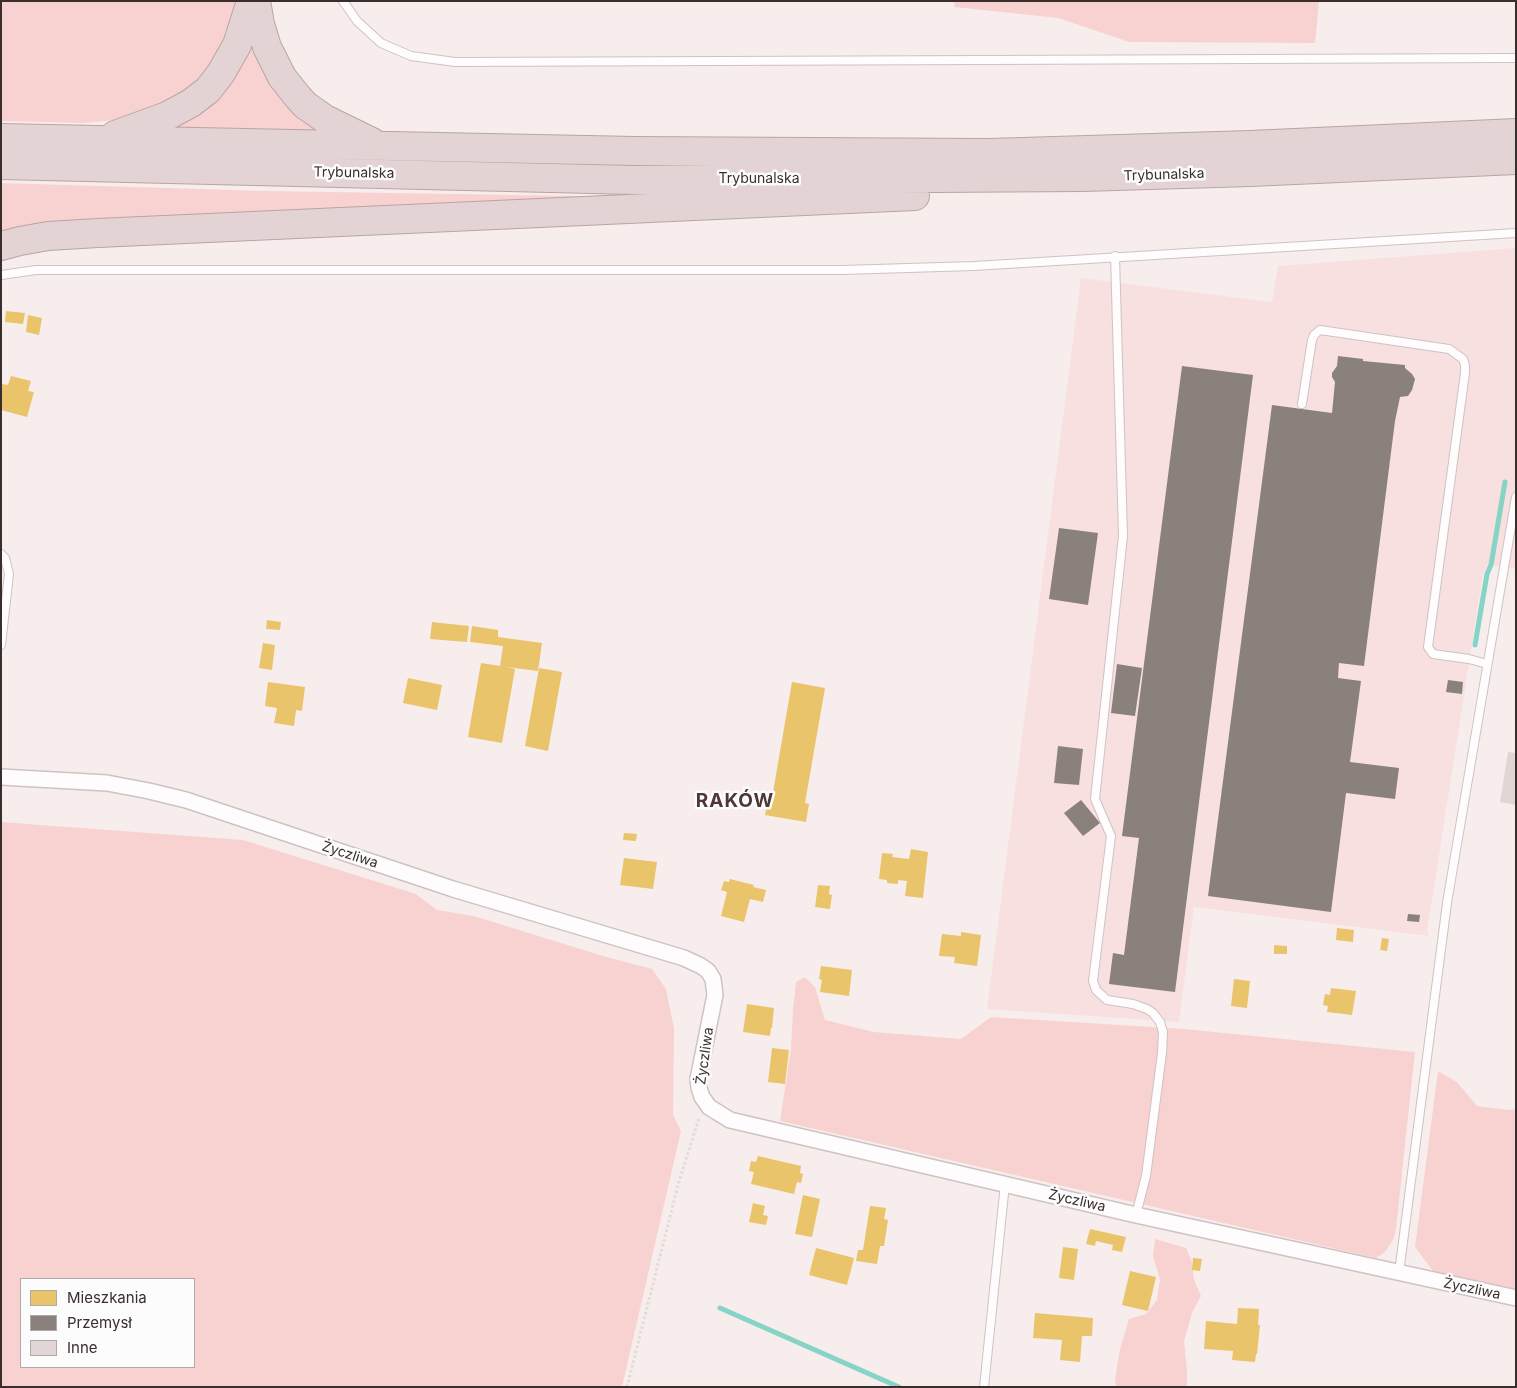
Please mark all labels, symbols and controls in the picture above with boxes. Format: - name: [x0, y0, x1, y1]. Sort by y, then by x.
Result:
- street label: Trybunalska: [313, 164, 395, 182]
- street label: Trybunalska: [1123, 165, 1205, 185]
- street label: Trybunalska: [719, 171, 799, 187]
- district label: RAKÓW: [695, 790, 775, 812]
- street label: Życzliwa: [320, 838, 380, 872]
- street label: Życzliwa: [693, 1026, 717, 1086]
- street label: Życzliwa: [1047, 1186, 1107, 1216]
- street label: Życzliwa: [1442, 1275, 1502, 1303]
- legend: [20, 1278, 195, 1368]
- text: Mieszkania: [67, 1288, 147, 1307]
- text: Przemysł: [67, 1313, 132, 1332]
- text: Inne: [67, 1338, 98, 1357]

